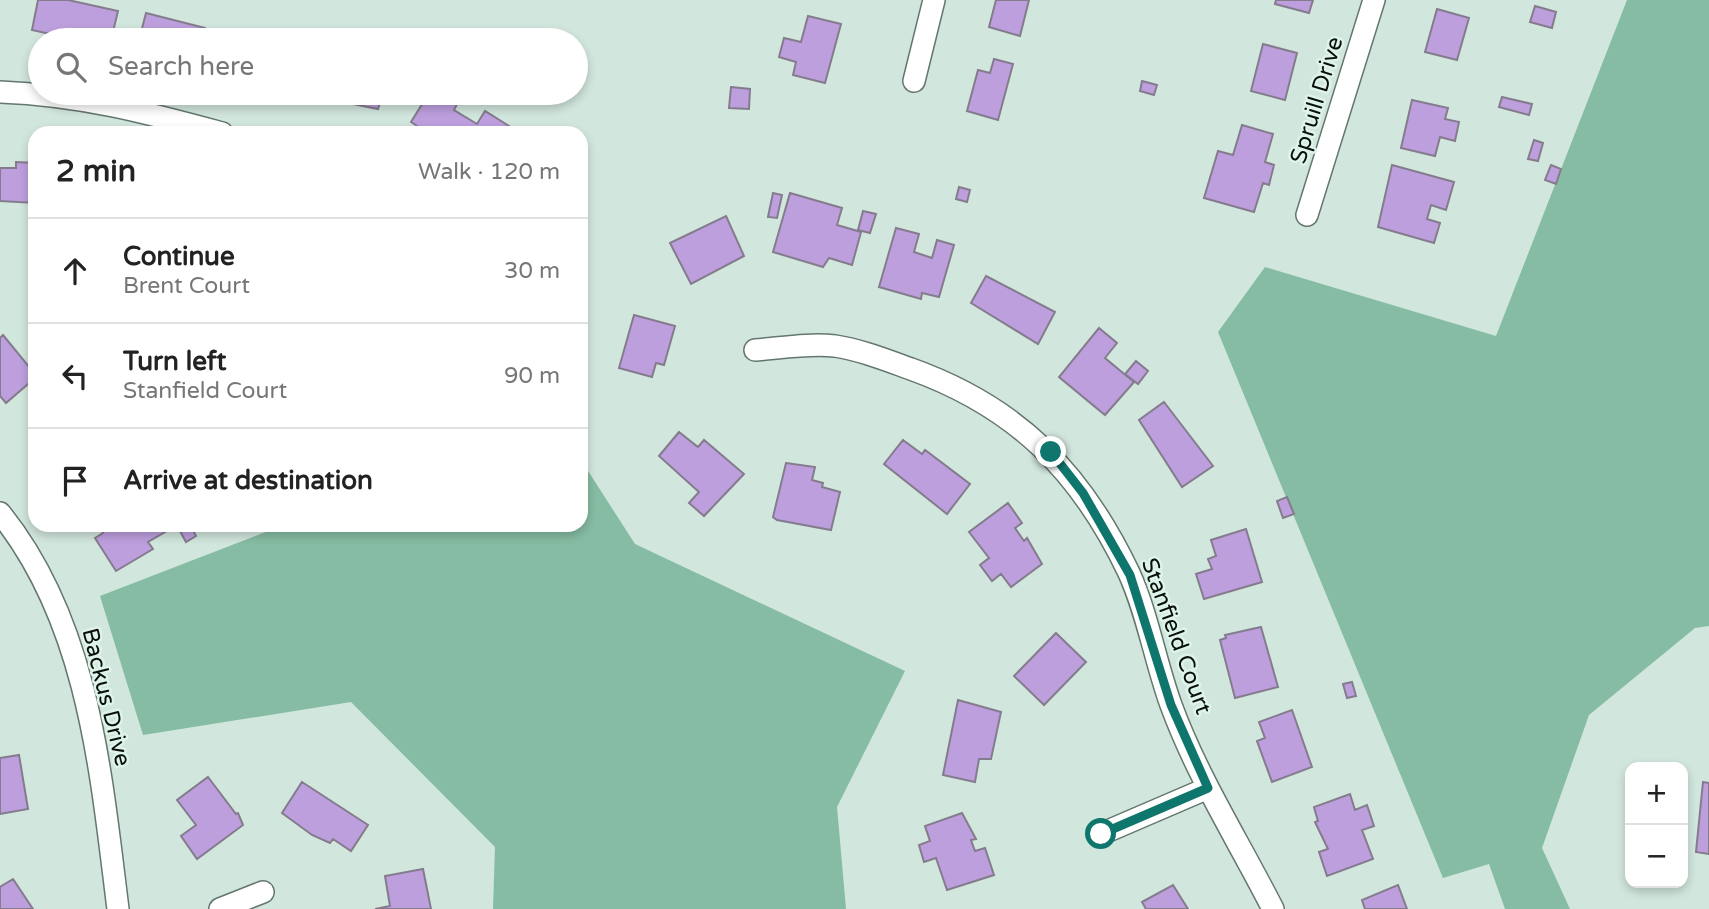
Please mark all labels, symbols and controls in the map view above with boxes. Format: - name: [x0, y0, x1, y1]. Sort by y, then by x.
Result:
- search box: [28, 28, 588, 105]
- street label: Spruill Drive: [1284, 34, 1350, 167]
- icon: search: [52, 48, 90, 86]
- text: Search here: [108, 51, 254, 82]
- text: 2 min: [56, 153, 136, 190]
- text: Walk · 120 m: [418, 158, 560, 186]
- text: Continue: [123, 241, 235, 272]
- icon: ahead: [56, 252, 94, 290]
- text: 30 m: [504, 257, 560, 285]
- text: Brent Court: [123, 272, 250, 300]
- text: Turn left: [123, 346, 226, 377]
- icon: left: [56, 357, 94, 395]
- text: 90 m: [504, 362, 560, 390]
- text: Stanfield Court: [123, 377, 287, 405]
- route end: [1035, 436, 1066, 467]
- icon: arrive: [56, 462, 94, 500]
- text: Arrive at destination: [123, 465, 373, 496]
- street label: Stanfield Court: [1135, 554, 1217, 718]
- street label: Backus Drive: [75, 625, 137, 769]
- map controls: [1625, 762, 1688, 888]
- button: +: [1625, 762, 1688, 825]
- route start: [1085, 818, 1116, 849]
- button: −: [1625, 825, 1688, 888]

